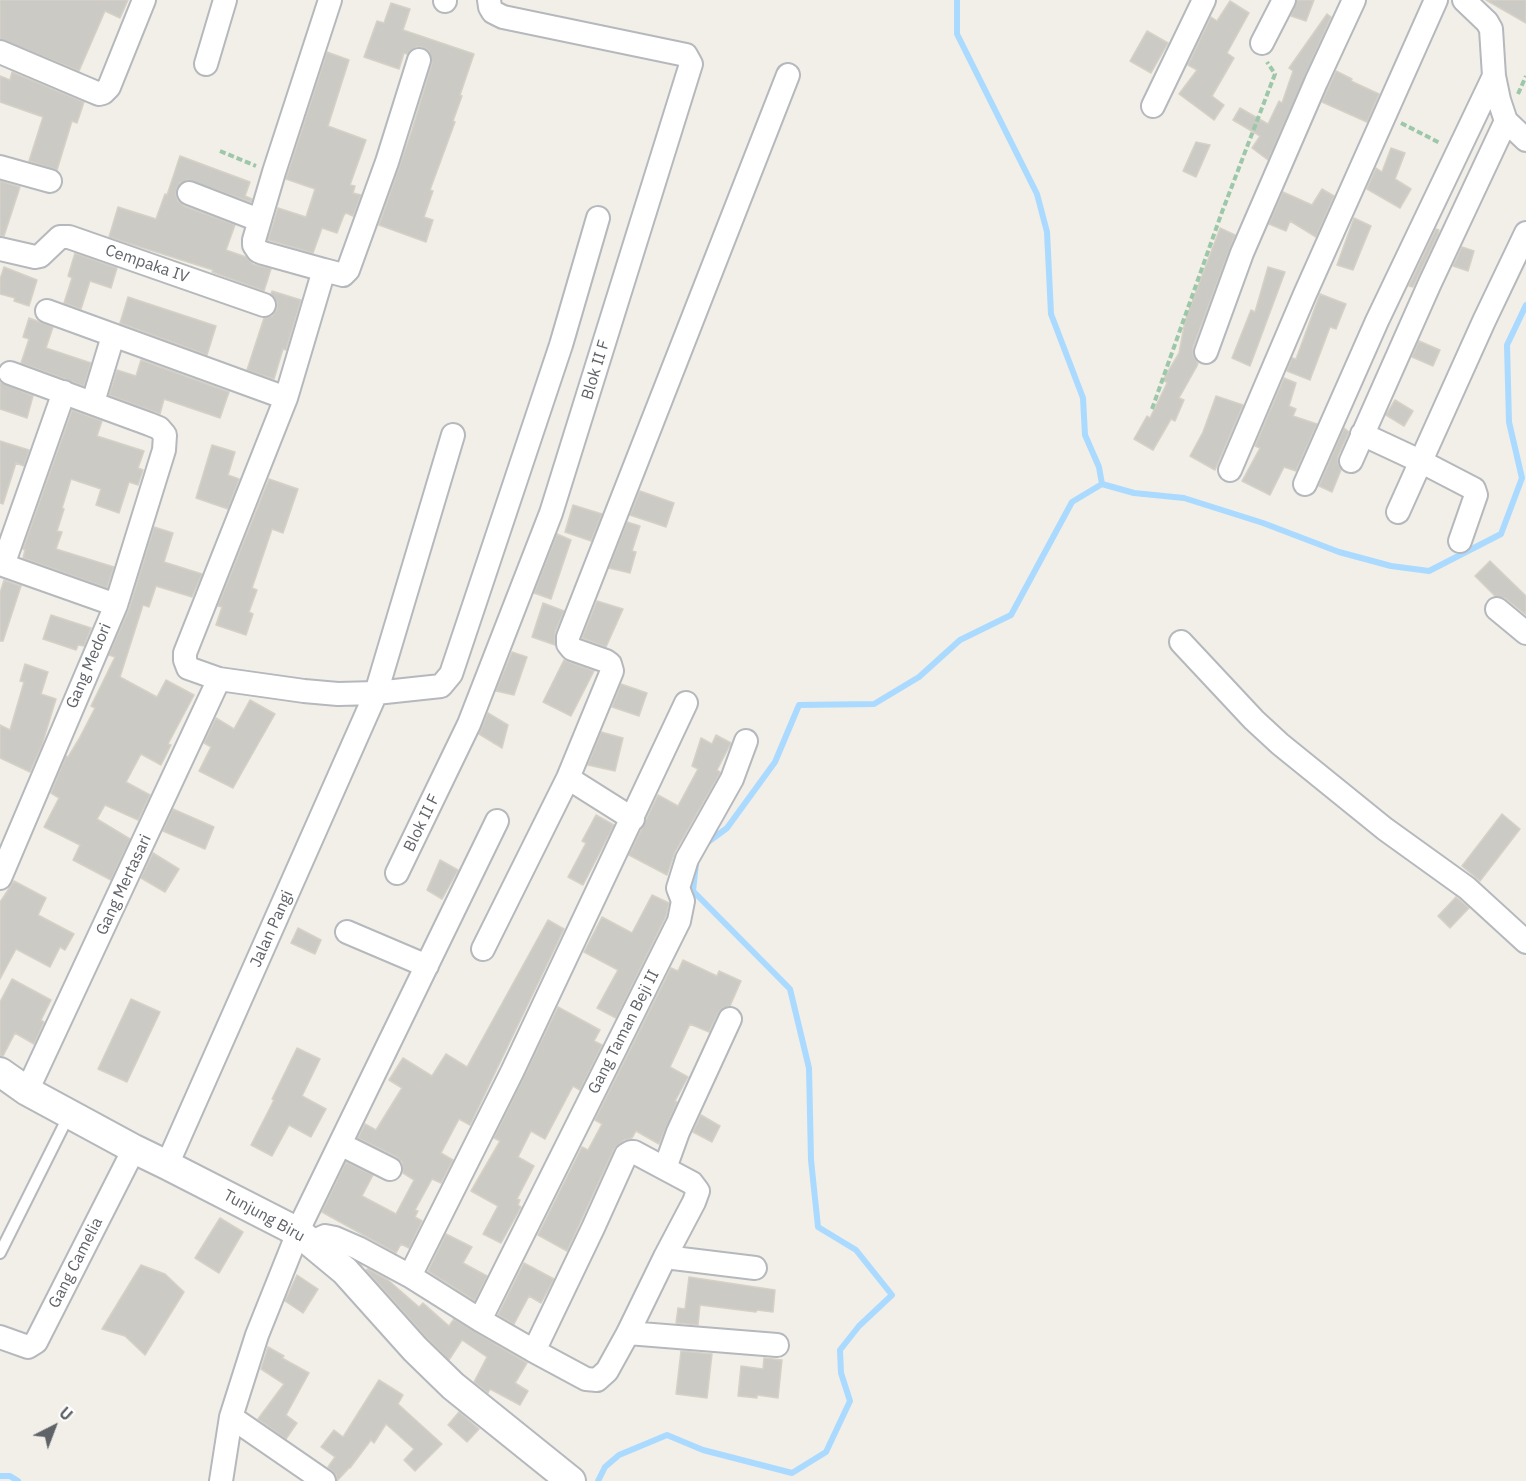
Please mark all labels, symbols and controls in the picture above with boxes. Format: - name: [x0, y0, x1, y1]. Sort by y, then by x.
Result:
- street label: Cempaka IV: [103, 241, 191, 287]
- street label: Blok II F: [578, 338, 614, 402]
- street label: Gang Medori: [62, 620, 116, 712]
- street label: Blok II F: [400, 791, 444, 855]
- street label: Gang Mertasari: [92, 832, 156, 938]
- street label: Jalan Pangi: [247, 888, 297, 970]
- street label: Gang Taman Beji II: [584, 967, 664, 1097]
- street label: Tunjung Biru: [220, 1186, 308, 1246]
- street label: Gang Camelia: [45, 1214, 107, 1312]
- north arrow: [24, 1397, 84, 1457]
- text: U: [55, 1402, 77, 1425]

